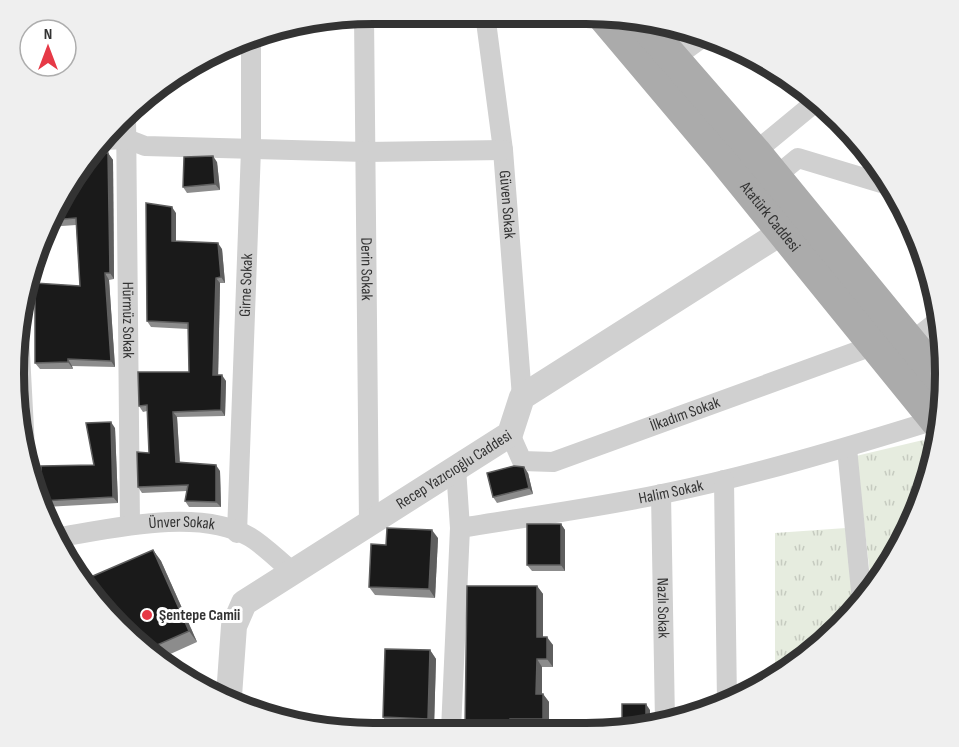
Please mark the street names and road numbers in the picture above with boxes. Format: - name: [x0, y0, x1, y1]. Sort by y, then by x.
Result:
- street label: Güven Sokak: [495, 170, 519, 240]
- street label: Atatürk Caddesi: [735, 177, 804, 256]
- street label: Derin Sokak: [357, 237, 376, 301]
- street label: Girne Sokak: [235, 253, 257, 317]
- street label: Hürmüz Sokak: [118, 282, 138, 358]
- street label: İlkadım Sokak: [647, 393, 723, 435]
- street label: Recep Yazıcıoğlu Caddesi: [393, 426, 515, 513]
- street label: Halim Sokak: [637, 476, 705, 508]
- street label: Ünver Sokak: [148, 512, 216, 534]
- street label: Nazlı Sokak: [653, 578, 673, 638]

